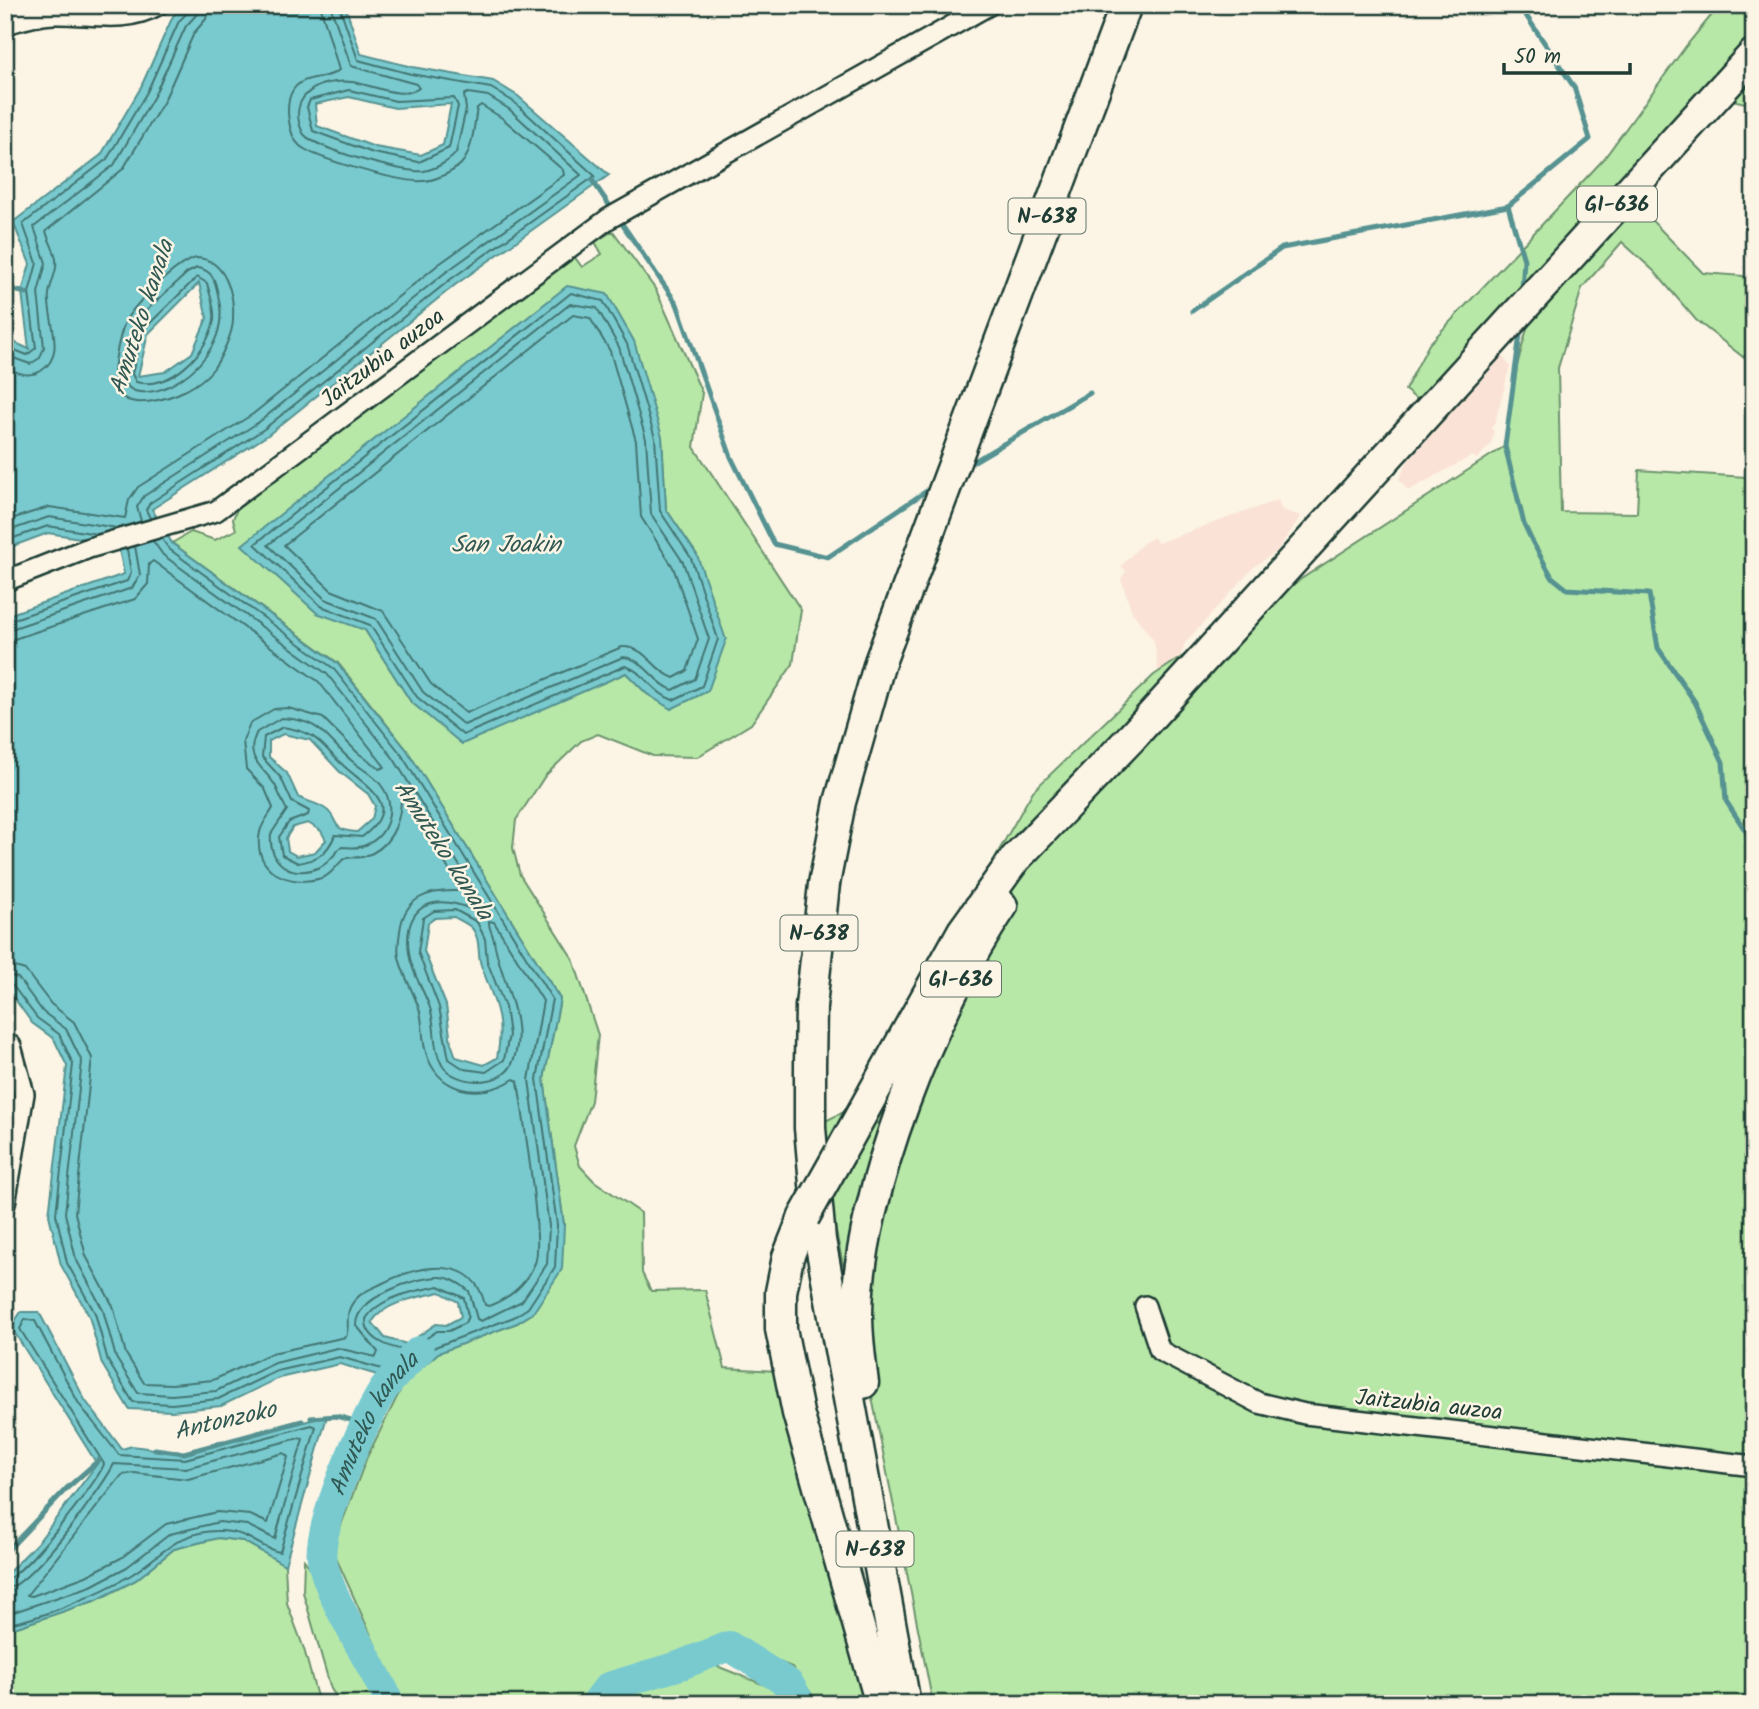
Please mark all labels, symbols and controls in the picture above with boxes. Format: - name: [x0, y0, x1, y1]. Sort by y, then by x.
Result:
- scale bar: [1504, 32, 1630, 76]
- text: 50 m: [1514, 41, 1561, 74]
- road number: GI-636: [1577, 186, 1657, 222]
- road number: N-638: [1009, 198, 1086, 234]
- water label: Amuteko kanala: [99, 233, 186, 400]
- street label: Jaitzubia auzoa: [313, 300, 453, 417]
- water label: San Joakin: [451, 526, 563, 565]
- water label: Amuteko kanala: [383, 773, 504, 930]
- road number: N-638: [780, 916, 858, 950]
- road number: GI-636: [921, 962, 1001, 996]
- water label: Amuteko kanala: [319, 1342, 430, 1501]
- street label: Jaitzubia auzoa: [1353, 1380, 1504, 1432]
- water label: Antonzoko: [170, 1390, 282, 1452]
- road number: N-638: [836, 1532, 914, 1566]

